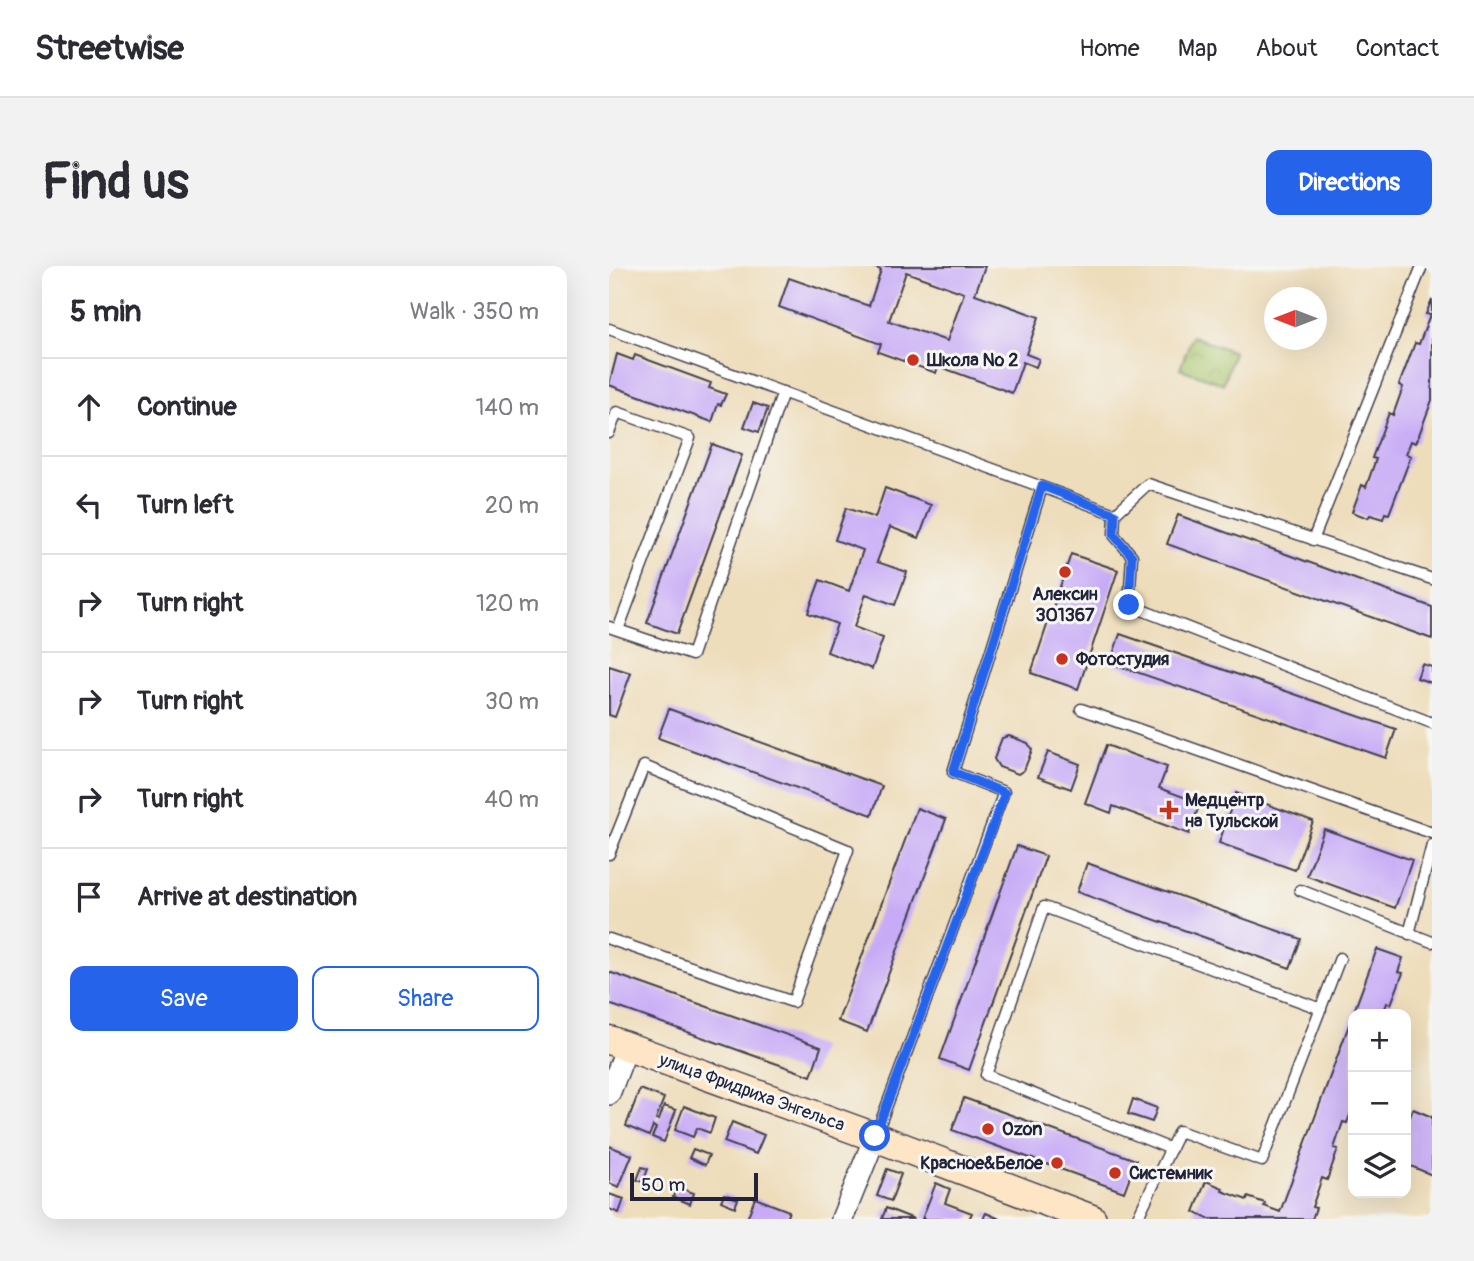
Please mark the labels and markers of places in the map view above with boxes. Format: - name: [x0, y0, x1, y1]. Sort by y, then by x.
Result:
- place label: Школа № 2: [926, 349, 1018, 372]
- marker: Школа № 2: [905, 352, 921, 368]
- marker: Алексин 301367: [1057, 564, 1073, 580]
- place label: Алексин 301367: [1032, 583, 1098, 627]
- place label: Фотостудия: [1075, 648, 1169, 671]
- marker: Фотостудия: [1054, 651, 1070, 667]
- place label: Медцентр на Тульской: [1185, 789, 1278, 833]
- marker: Медцентр на Тульской: [1159, 800, 1179, 820]
- place label: Ozon: [1002, 1118, 1042, 1141]
- marker: Ozon: [980, 1121, 996, 1137]
- place label: Красное&Белое: [920, 1152, 1044, 1175]
- marker: Красное&Белое: [1049, 1155, 1065, 1171]
- place label: Системник: [1129, 1162, 1213, 1185]
- marker: Системник: [1107, 1165, 1123, 1181]

